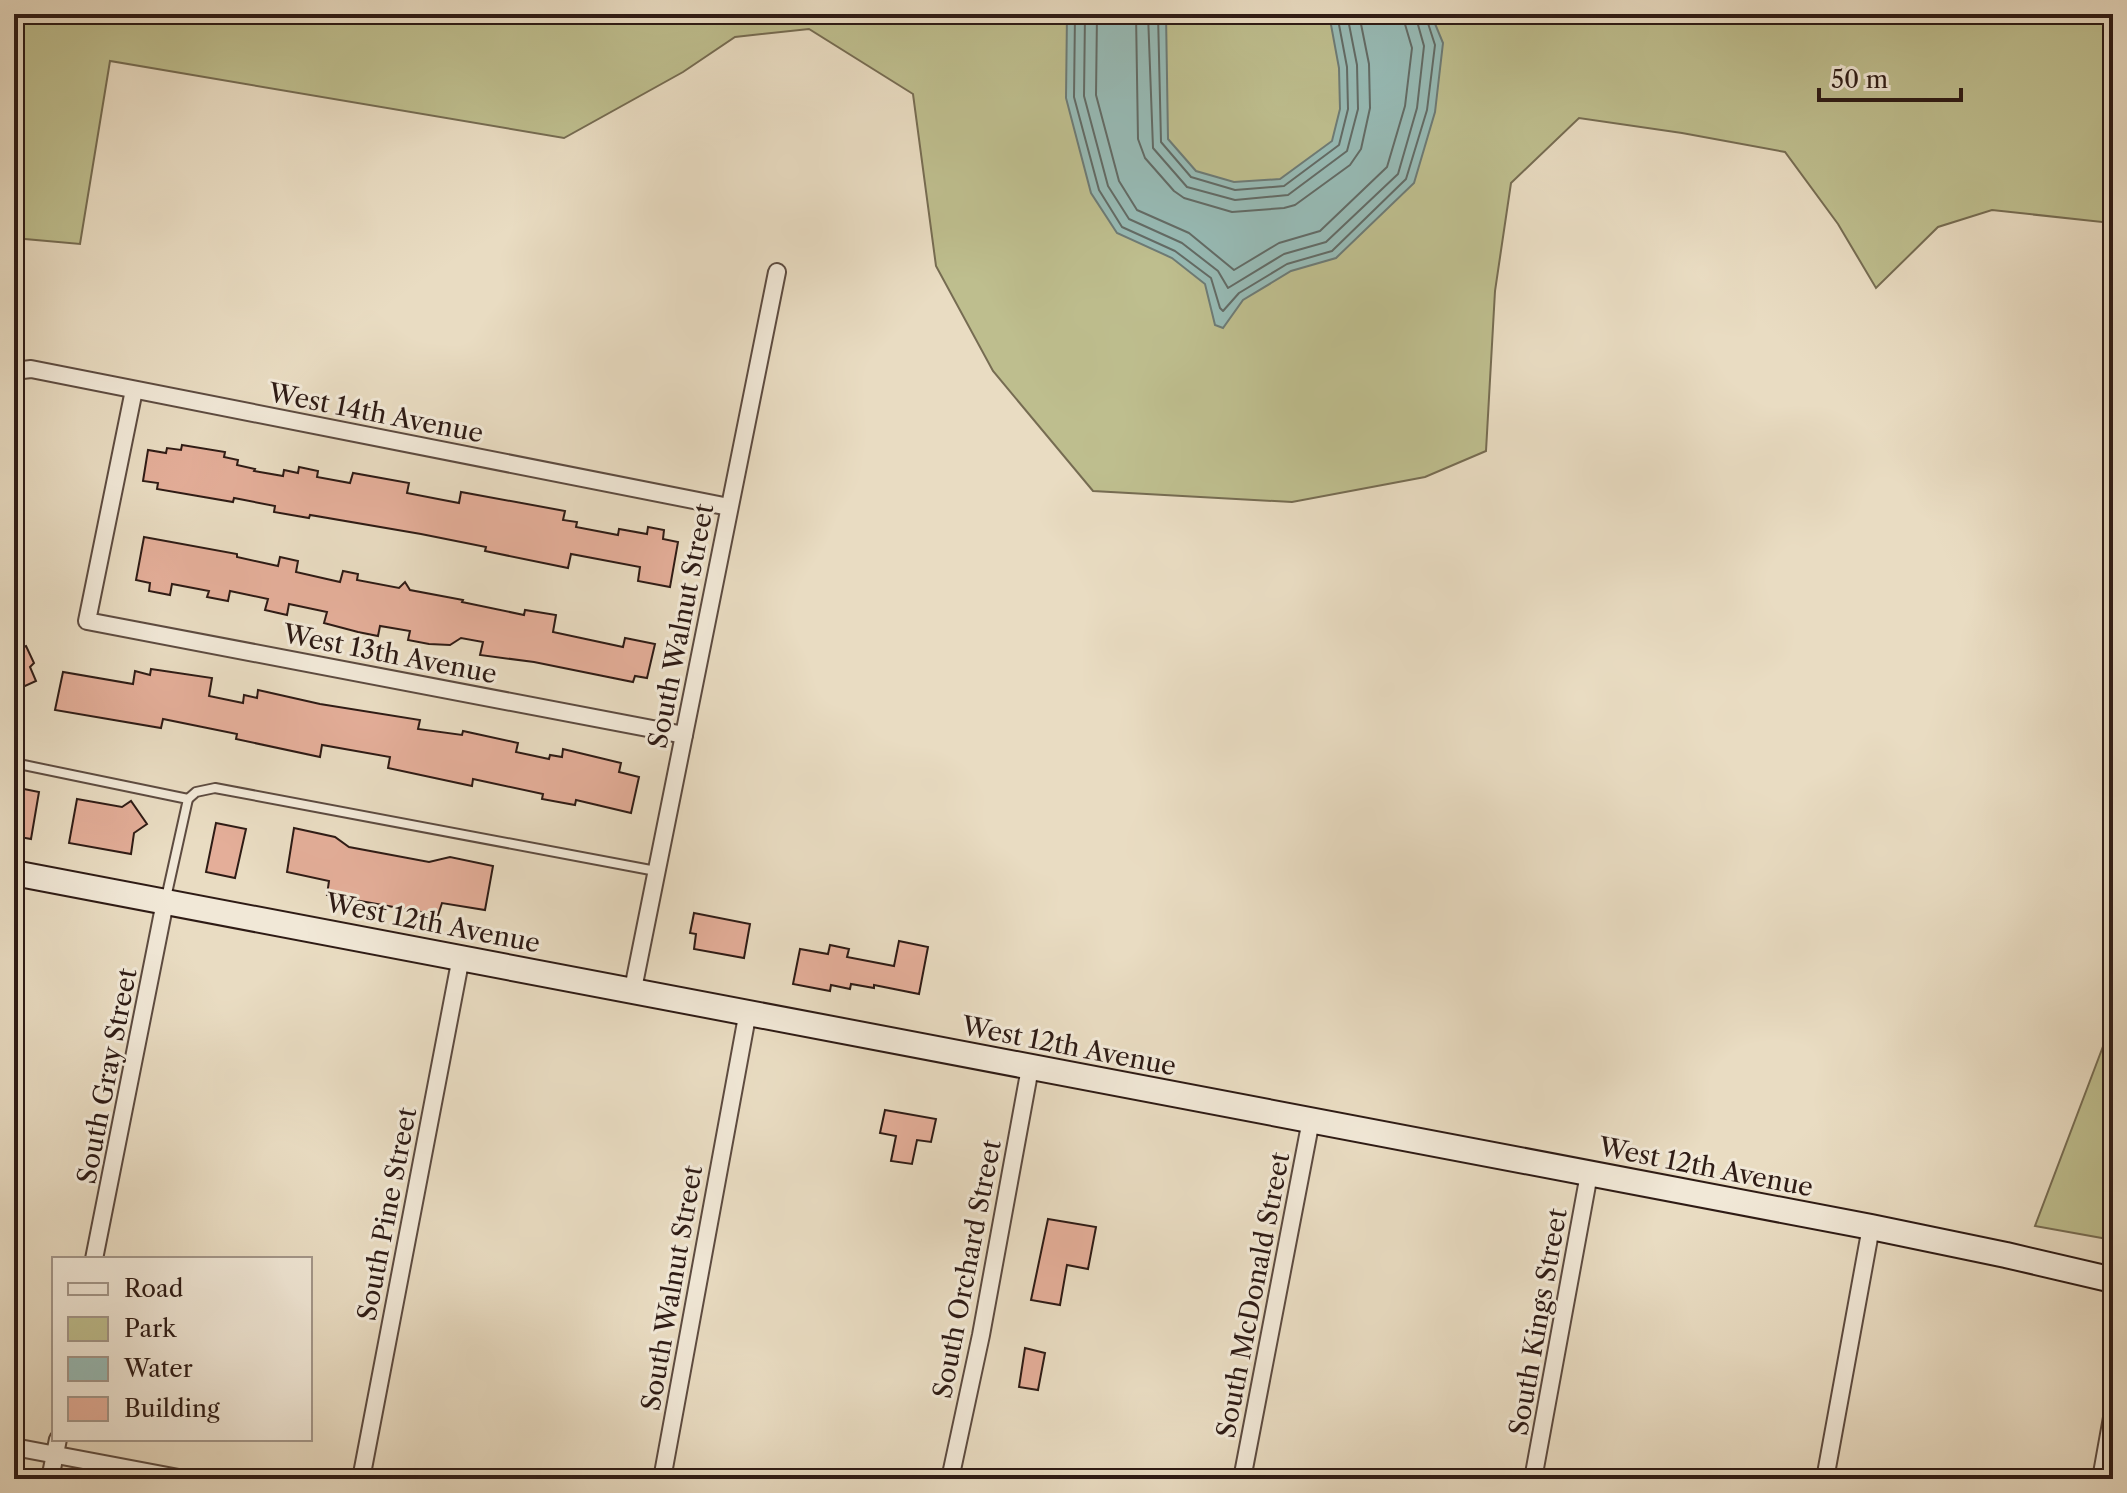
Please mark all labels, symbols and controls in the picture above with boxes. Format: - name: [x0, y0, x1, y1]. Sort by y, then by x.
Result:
- scale bar: [1819, 52, 1961, 102]
- text: 50 m: [1831, 65, 1888, 94]
- street label: West 14th Avenue: [265, 376, 486, 449]
- street label: South Walnut Street: [642, 500, 721, 751]
- street label: West 13th Avenue: [279, 617, 500, 690]
- street label: West 12th Avenue: [322, 886, 543, 959]
- street label: South Gray Street: [70, 965, 144, 1187]
- street label: West 12th Avenue: [958, 1009, 1179, 1082]
- street label: South Pine Street: [351, 1104, 424, 1323]
- street label: West 12th Avenue: [1595, 1130, 1816, 1203]
- street label: South Orchard Street: [926, 1136, 1008, 1401]
- street label: South McDonald Street: [1210, 1149, 1297, 1441]
- street label: South Walnut Street: [635, 1162, 709, 1413]
- street label: South Kings Street: [1502, 1205, 1574, 1438]
- legend: [52, 1257, 312, 1441]
- text: Road: [124, 1274, 184, 1303]
- text: Park: [124, 1314, 177, 1343]
- text: Water: [123, 1354, 193, 1383]
- text: Building: [124, 1394, 220, 1423]

